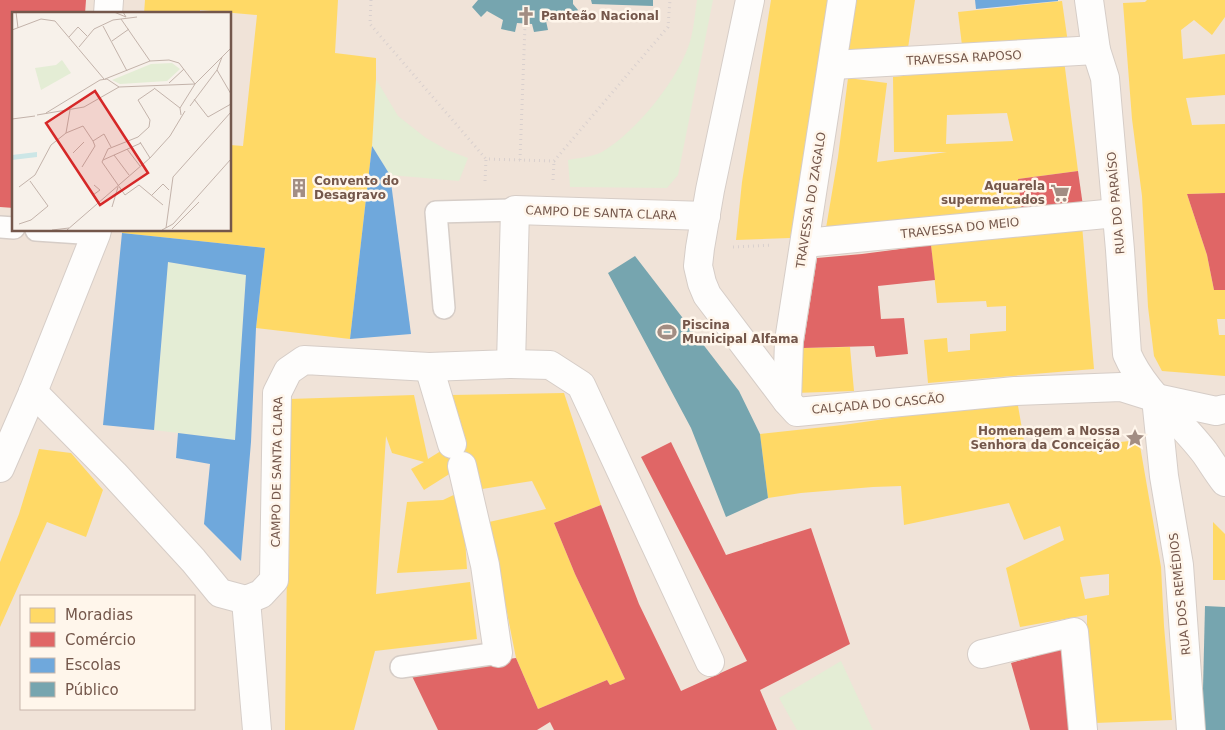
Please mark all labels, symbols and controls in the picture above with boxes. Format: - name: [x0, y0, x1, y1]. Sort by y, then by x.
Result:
- church icon: Panteão Nacional: [515, 5, 537, 27]
- place label: Panteão Nacional: [541, 9, 659, 23]
- inset map: [12, 12, 231, 231]
- street label: TRAVESSA RAPOSO: [905, 48, 1022, 68]
- street label: TRAVESSA DO ZAGALO: [793, 131, 829, 270]
- street label: RUA DO PARAÍSO: [1104, 151, 1127, 255]
- place label: Convento do Desagravo: [314, 174, 399, 202]
- building icon: Convento do Desagravo: [288, 177, 310, 199]
- place label: Aquarela supermercados: [941, 179, 1045, 207]
- supermarket icon: Aquarela supermercados: [1049, 182, 1071, 204]
- street label: CAMPO DE SANTA CLARA: [525, 203, 678, 223]
- street label: TRAVESSA DO MEIO: [899, 215, 1020, 241]
- place label: Piscina Municipal Alfama: [682, 318, 799, 346]
- sports icon: Piscina Municipal Alfama: [656, 321, 678, 343]
- street label: CALÇADA DO CASCÃO: [811, 390, 945, 417]
- street label: CAMPO DE SANTA CLARA: [269, 396, 285, 548]
- place label: Homenagem a Nossa Senhora da Conceição: [970, 424, 1120, 452]
- place icon: Homenagem a Nossa Senhora da Conceição: [1124, 427, 1146, 449]
- street label: RUA DOS REMÉDIOS: [1166, 532, 1193, 656]
- legend: [20, 595, 195, 710]
- text: Moradias: [65, 606, 133, 624]
- text: Comércio: [65, 631, 136, 649]
- text: Escolas: [65, 656, 121, 674]
- text: Público: [65, 681, 119, 699]

